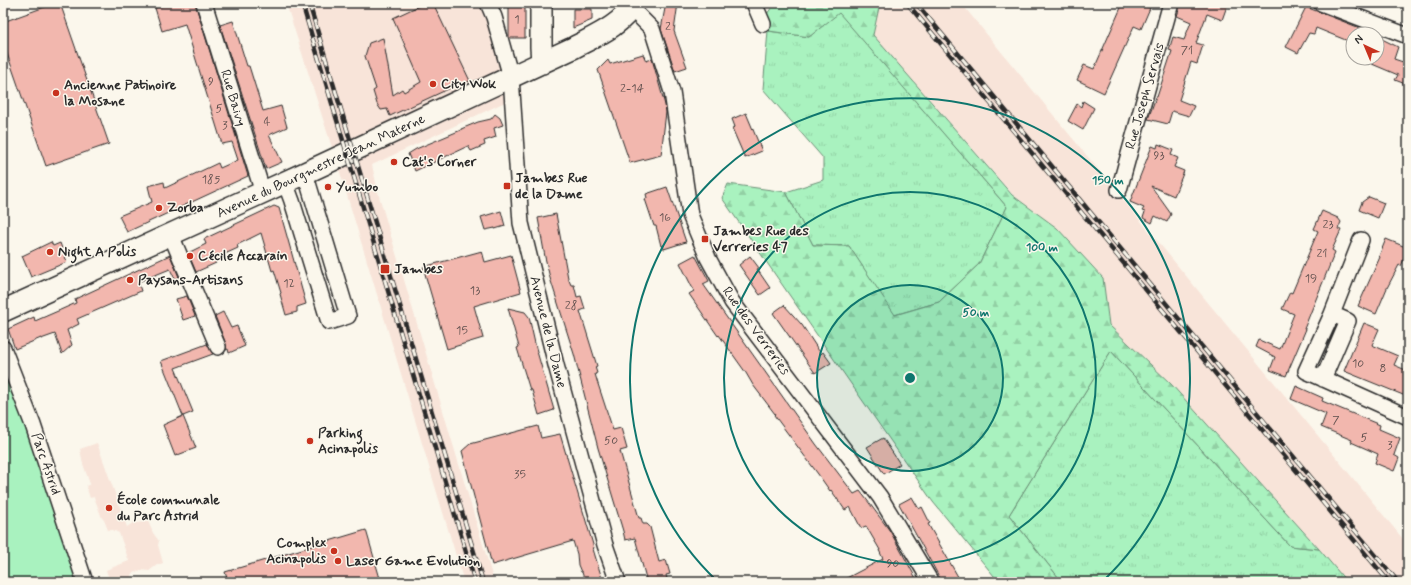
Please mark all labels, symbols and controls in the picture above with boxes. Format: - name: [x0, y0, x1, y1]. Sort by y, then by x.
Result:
- house number: 1: [514, 12, 520, 28]
- house number: 2: [665, 19, 671, 35]
- north arrow: [1345, 26, 1385, 66]
- text: N: [1351, 32, 1366, 47]
- street label: Rue Joseph Servais: [1121, 41, 1169, 151]
- house number: 71: [1181, 43, 1193, 59]
- street label: Rue Baivy: [216, 67, 250, 129]
- house number: 9: [208, 74, 214, 90]
- place label: City Wok: [441, 75, 496, 93]
- place label: Ancienne Patinoire la Mosane: [64, 76, 177, 110]
- marker: City Wok: [428, 79, 438, 89]
- house number: 2-14: [620, 81, 644, 97]
- marker: Ancienne Patinoire la Mosane: [51, 88, 61, 98]
- house number: 5: [215, 101, 223, 117]
- street label: Avenue du Bourgmestre Jean Materne: [214, 109, 429, 222]
- house number: 4: [264, 114, 271, 130]
- house number: 3: [222, 118, 228, 134]
- house number: 93: [1154, 148, 1164, 164]
- place label: Cat's Corner: [402, 153, 477, 171]
- marker: Cat's Corner: [389, 157, 399, 167]
- place label: Jambes Rue de la Dame: [515, 169, 588, 203]
- house number: 185: [202, 172, 221, 188]
- text: 150 m: [1092, 173, 1124, 189]
- place label: Yumbo: [336, 178, 378, 196]
- marker: Jambes Rue de la Dame: [502, 181, 512, 191]
- marker: Yumbo: [323, 182, 333, 192]
- place label: Zorba: [167, 199, 204, 217]
- marker: Zorba: [154, 203, 164, 213]
- house number: 16: [659, 210, 671, 226]
- house number: 23: [1323, 217, 1333, 233]
- place label: Jambes Rue des Verreries 47: [713, 222, 809, 256]
- marker: Jambes Rue des Verreries 47: [700, 234, 710, 244]
- text: 100 m: [1026, 240, 1059, 256]
- place label: Night A Polis: [58, 243, 137, 264]
- house number: 21: [1316, 246, 1328, 262]
- marker: Night A Polis: [45, 247, 55, 257]
- place label: Cécile Accarain: [198, 247, 288, 265]
- marker: Cécile Accarain: [185, 251, 195, 261]
- place label: Jambes: [394, 260, 443, 278]
- marker: Jambes: [379, 263, 391, 275]
- place label: Paysans-Artisans: [138, 271, 243, 289]
- house number: 19: [1305, 271, 1317, 287]
- street label: Avenue de la Dame: [525, 274, 571, 390]
- marker: Paysans-Artisans: [125, 275, 135, 285]
- house number: 12: [283, 276, 295, 292]
- house number: 13: [470, 283, 480, 299]
- street label: Rue des Verreries: [718, 283, 794, 379]
- house number: 28: [565, 298, 577, 314]
- text: 50 m: [963, 305, 990, 321]
- house number: 15: [456, 323, 468, 339]
- house number: 10: [1352, 356, 1364, 372]
- house number: 8: [1380, 361, 1386, 377]
- centre of rings: [903, 371, 917, 385]
- house number: 7: [1332, 413, 1340, 429]
- place label: Parking Acinapolis: [318, 424, 379, 458]
- house number: 5: [1360, 430, 1368, 446]
- street label: Parc Astrid: [27, 431, 65, 497]
- house number: 50: [604, 433, 618, 449]
- marker: Parking Acinapolis: [305, 436, 315, 446]
- house number: 3: [1387, 438, 1393, 454]
- house number: 35: [514, 467, 526, 483]
- place label: École communale du Parc Astrid: [117, 491, 220, 525]
- marker: École communale du Parc Astrid: [104, 503, 114, 513]
- place label: Complex Acinapolis: [266, 534, 327, 568]
- marker: Complex Acinapolis: [329, 546, 339, 556]
- place label: Laser Game Evolution: [346, 552, 480, 570]
- marker: Laser Game Evolution: [333, 556, 343, 566]
- house number: 90: [887, 556, 900, 572]

